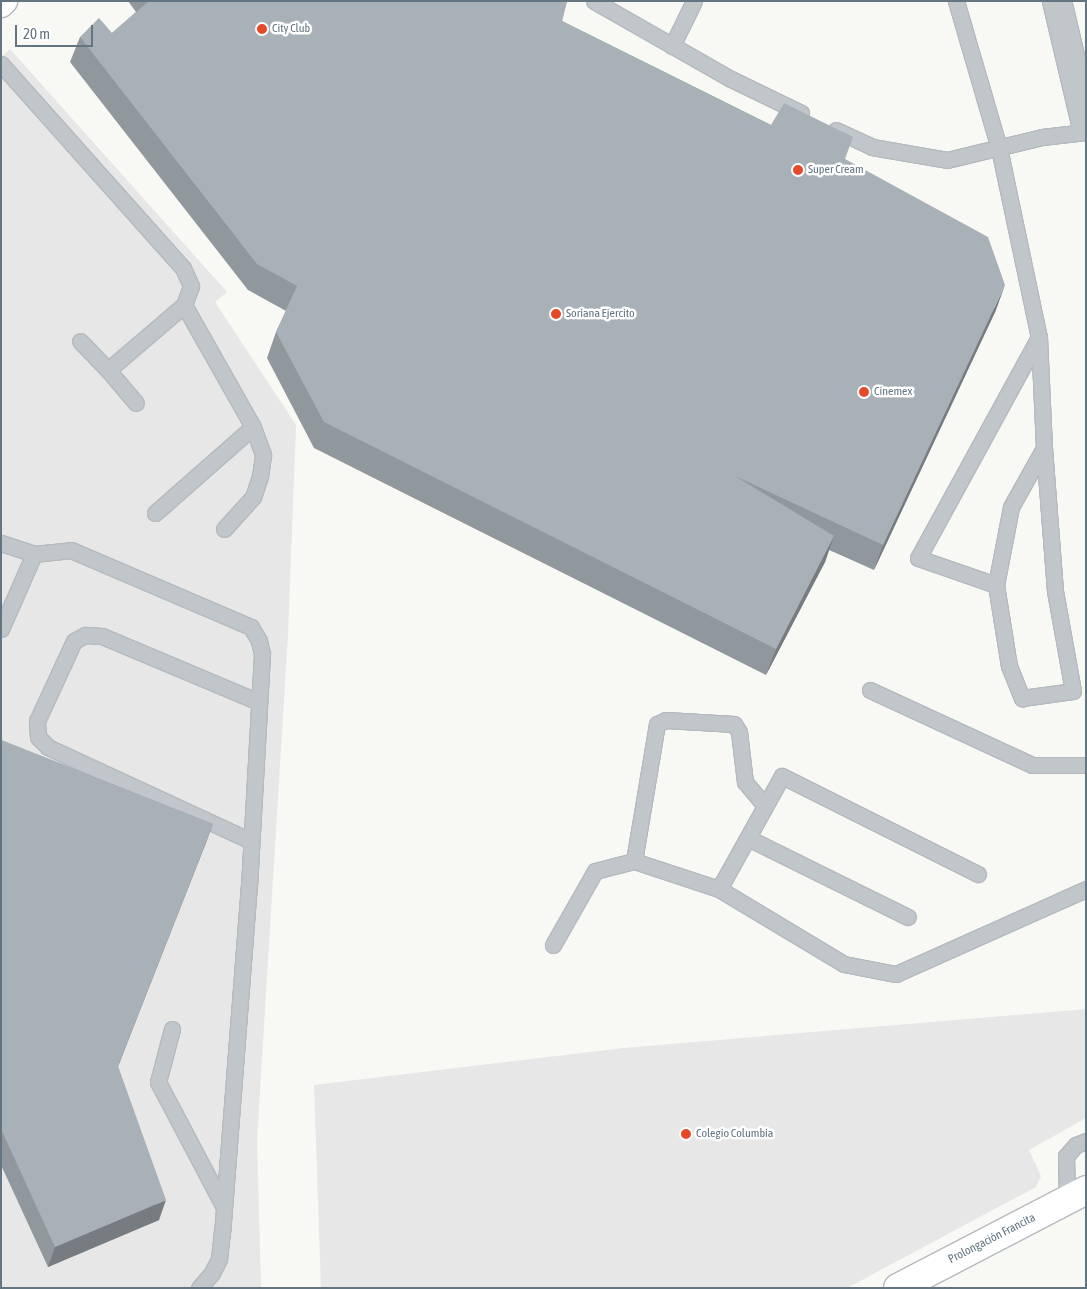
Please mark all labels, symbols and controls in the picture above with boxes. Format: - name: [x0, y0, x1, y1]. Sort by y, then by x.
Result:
- scale bar: [18, 15, 95, 47]
- place label: City Club: [272, 22, 310, 36]
- marker: City Club: [256, 23, 268, 35]
- text: 20 m: [23, 25, 50, 42]
- place label: Super Cream: [808, 163, 864, 177]
- marker: Super Cream: [792, 164, 804, 176]
- place label: Soriana Ejercito: [566, 307, 635, 321]
- marker: Soriana Ejercito: [550, 308, 562, 320]
- place label: Cinemex: [874, 385, 912, 399]
- marker: Cinemex: [858, 386, 870, 398]
- place label: Colegio Columbia: [696, 1127, 773, 1141]
- marker: Colegio Columbia: [680, 1128, 692, 1140]
- street label: Prolongación Francita: [946, 1211, 1038, 1267]

